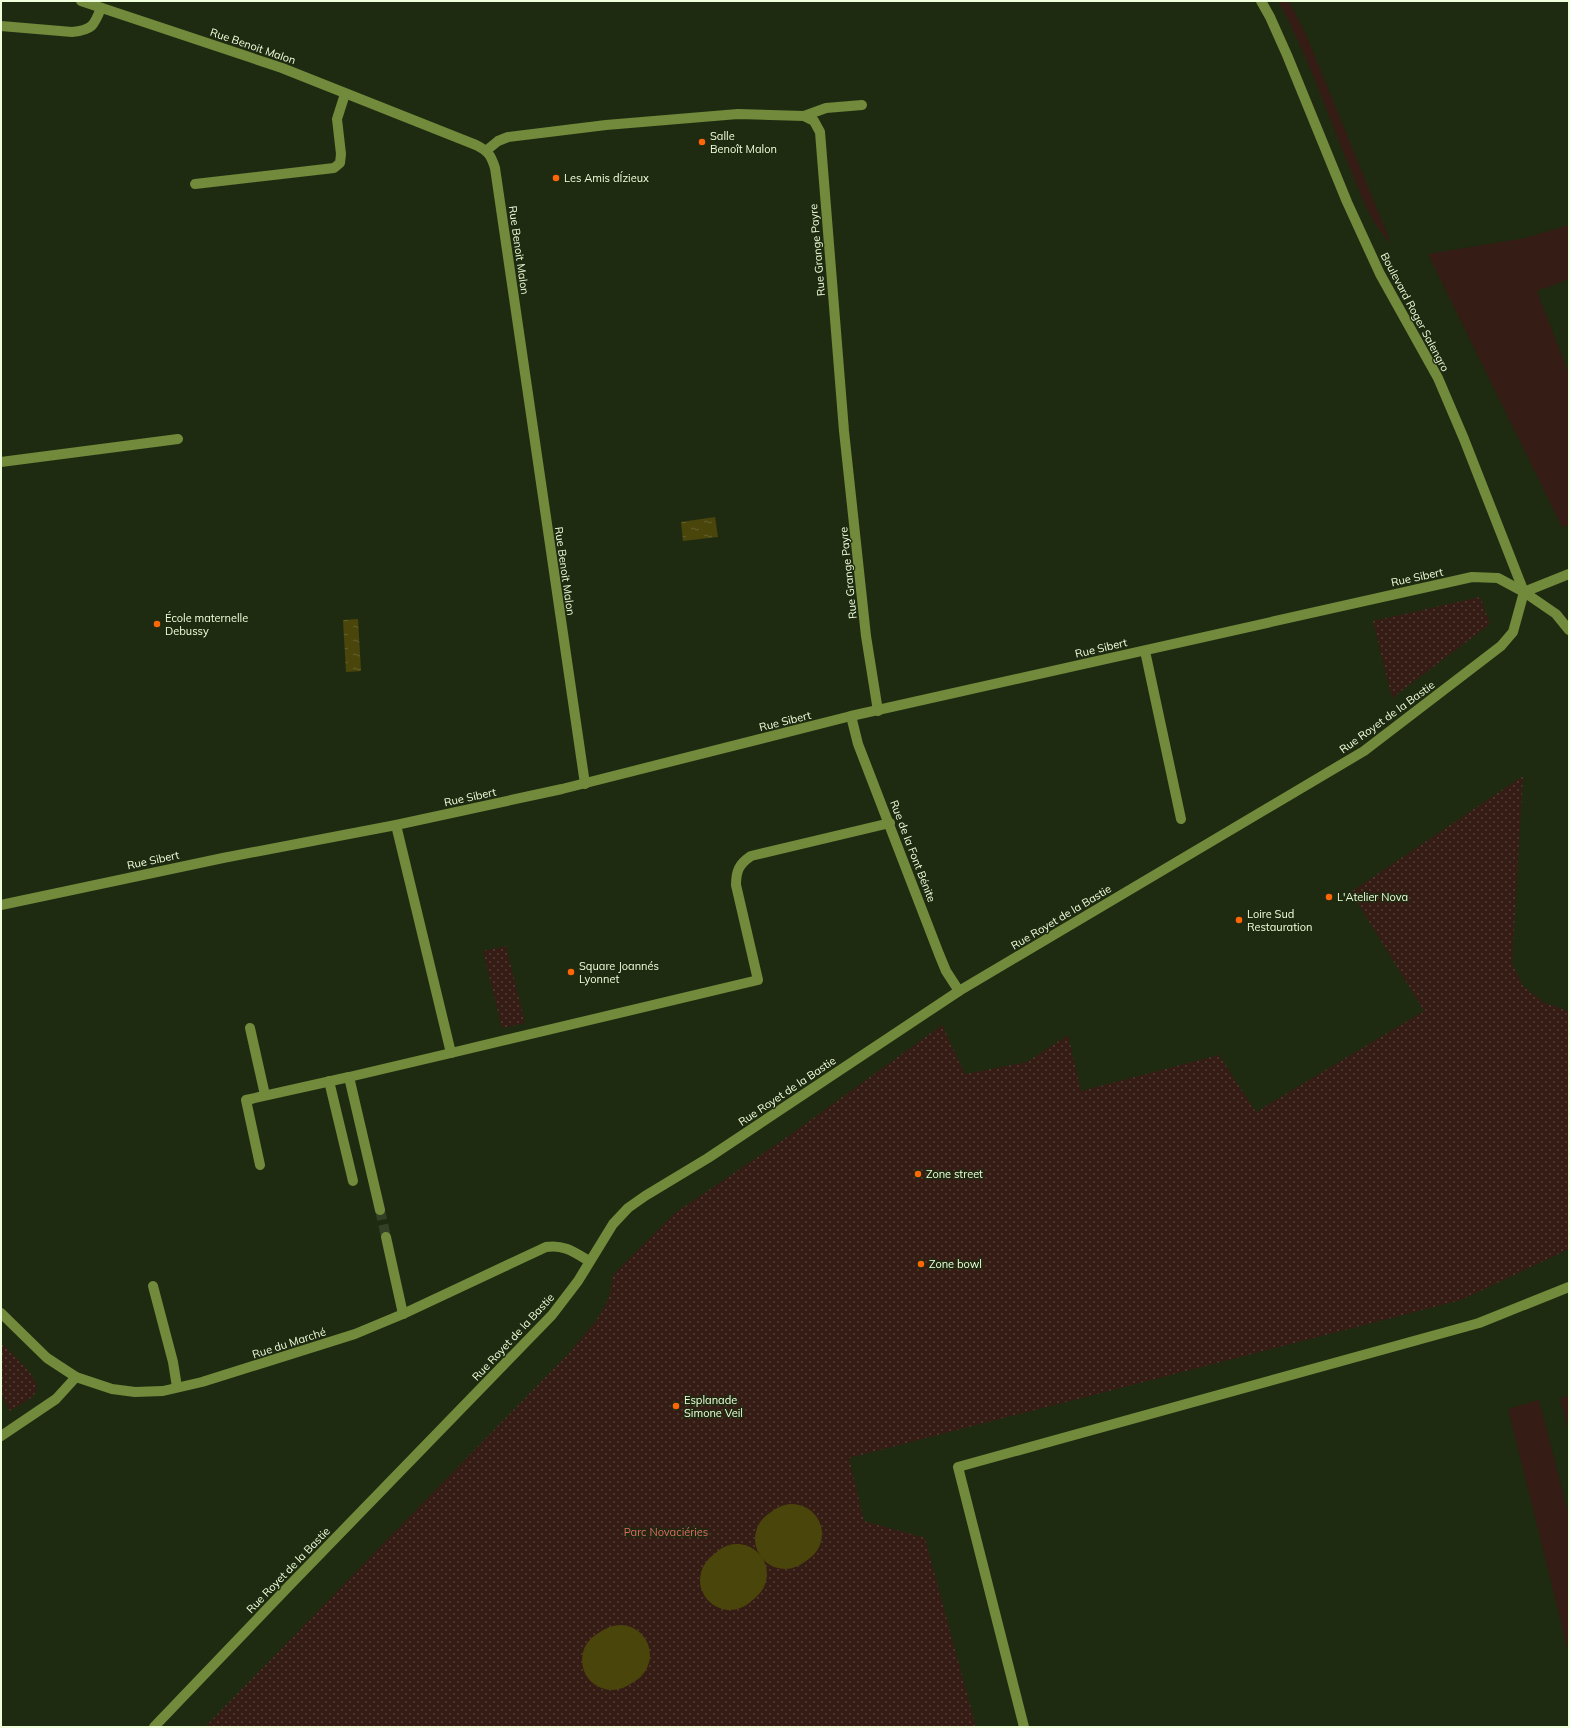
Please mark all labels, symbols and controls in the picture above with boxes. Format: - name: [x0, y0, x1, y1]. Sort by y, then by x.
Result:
- street label: Rue Benoit Malon: [208, 25, 298, 67]
- place label: Salle Benoît Malon: [710, 129, 777, 156]
- marker: Salle Benoît Malon: [697, 137, 707, 147]
- place label: Les Amis dÍzieux: [564, 171, 649, 185]
- marker: Les Amis dÍzieux: [551, 173, 561, 183]
- street label: Rue Grange Payre: [806, 203, 828, 297]
- street label: Rue Benoit Malon: [506, 205, 532, 295]
- street label: Boulevard Roger Salengro: [1378, 250, 1452, 374]
- street label: Rue Benoit Malon: [552, 526, 578, 616]
- street label: Rue Grange Payre: [836, 526, 860, 620]
- street label: Rue Sibert: [1390, 565, 1445, 589]
- place label: École maternelle Debussy: [165, 611, 248, 638]
- marker: École maternelle Debussy: [152, 619, 162, 629]
- street label: Rue Sibert: [1074, 635, 1129, 661]
- street label: Rue Royet de la Bastie: [1337, 678, 1437, 756]
- street label: Rue Sibert: [758, 708, 813, 734]
- street label: Rue Sibert: [443, 785, 498, 809]
- street label: Rue de la Font Bénite: [887, 798, 939, 904]
- street label: Rue Sibert: [126, 848, 181, 872]
- street label: Rue Royet de la Bastie: [1008, 882, 1114, 952]
- place label: L'Atelier Nova: [1337, 890, 1408, 904]
- marker: L'Atelier Nova: [1324, 892, 1334, 902]
- place label: Loire Sud Restauration: [1247, 907, 1312, 934]
- marker: Loire Sud Restauration: [1234, 915, 1244, 925]
- place label: Square Joannés Lyonnet: [579, 959, 659, 986]
- marker: Square Joannés Lyonnet: [566, 967, 576, 977]
- street label: Rue Royet de la Bastie: [736, 1053, 838, 1129]
- place label: Zone street: [926, 1167, 983, 1181]
- marker: Zone street: [913, 1169, 923, 1179]
- place label: Zone bowl: [929, 1257, 982, 1271]
- marker: Zone bowl: [916, 1259, 926, 1269]
- street label: Rue Royet de la Bastie: [469, 1290, 557, 1384]
- street label: Rue du Marché: [250, 1325, 328, 1361]
- place label: Esplanade Simone Veil: [684, 1393, 743, 1420]
- marker: Esplanade Simone Veil: [671, 1401, 681, 1411]
- street label: Rue Royet de la Bastie: [243, 1524, 333, 1616]
- park label: Parc Novaciéries: [624, 1525, 708, 1539]

